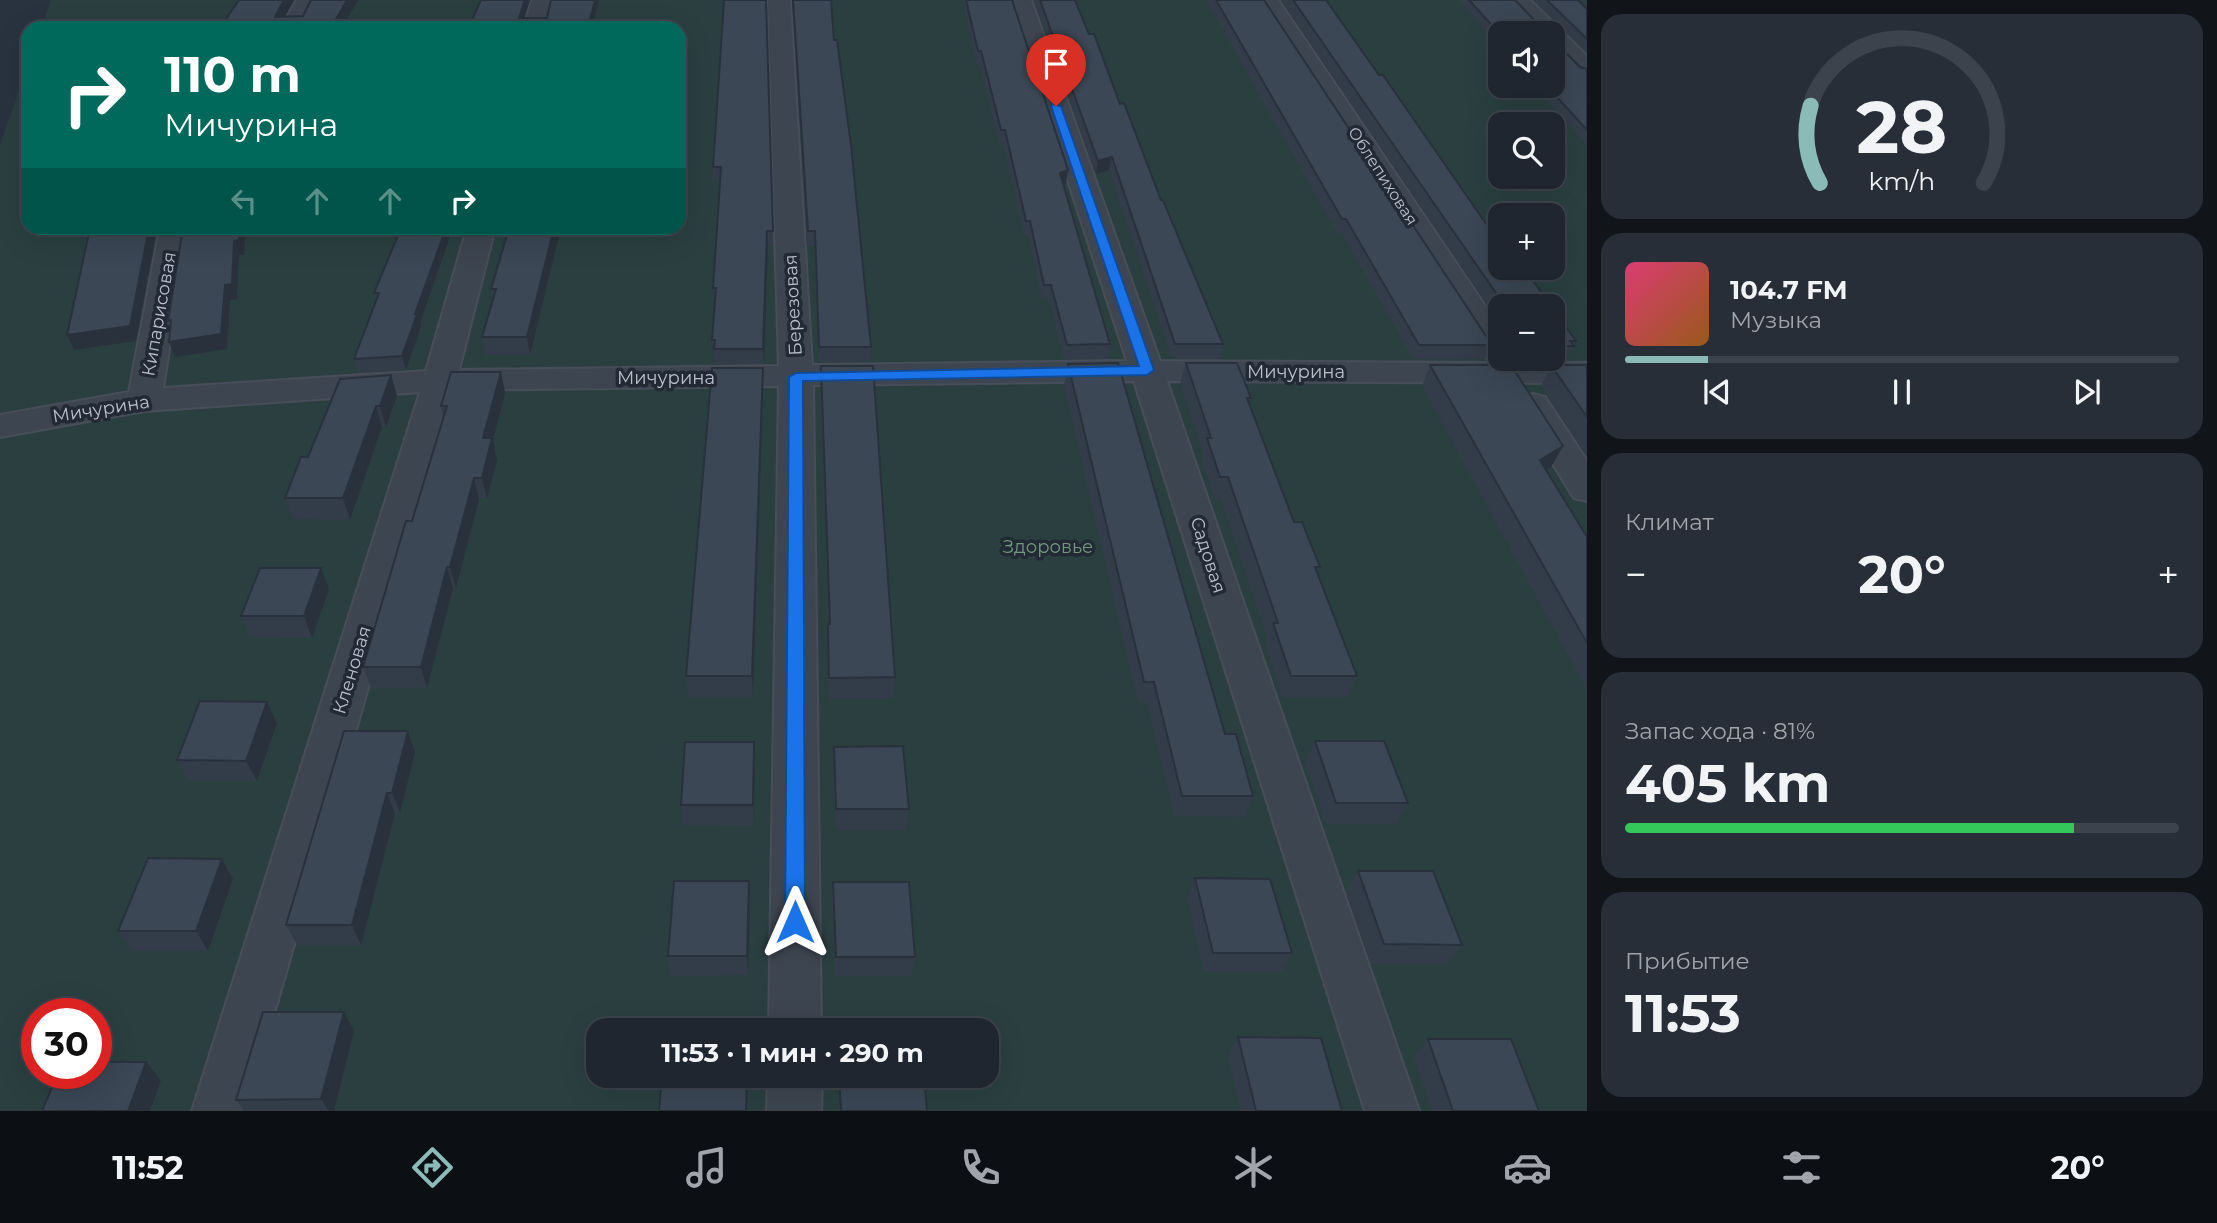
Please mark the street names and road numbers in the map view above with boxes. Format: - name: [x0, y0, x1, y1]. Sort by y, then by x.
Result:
- street label: Облепиховая: [1344, 123, 1422, 229]
- street label: Кипарисовая: [137, 250, 181, 378]
- street label: Березовая: [779, 254, 807, 356]
- street label: Мичурина: [1247, 361, 1345, 383]
- street label: Мичурина: [617, 367, 715, 389]
- street label: Мичурина: [51, 390, 151, 428]
- street label: Садовая: [1185, 514, 1231, 596]
- street label: Кленовая: [328, 623, 376, 717]

